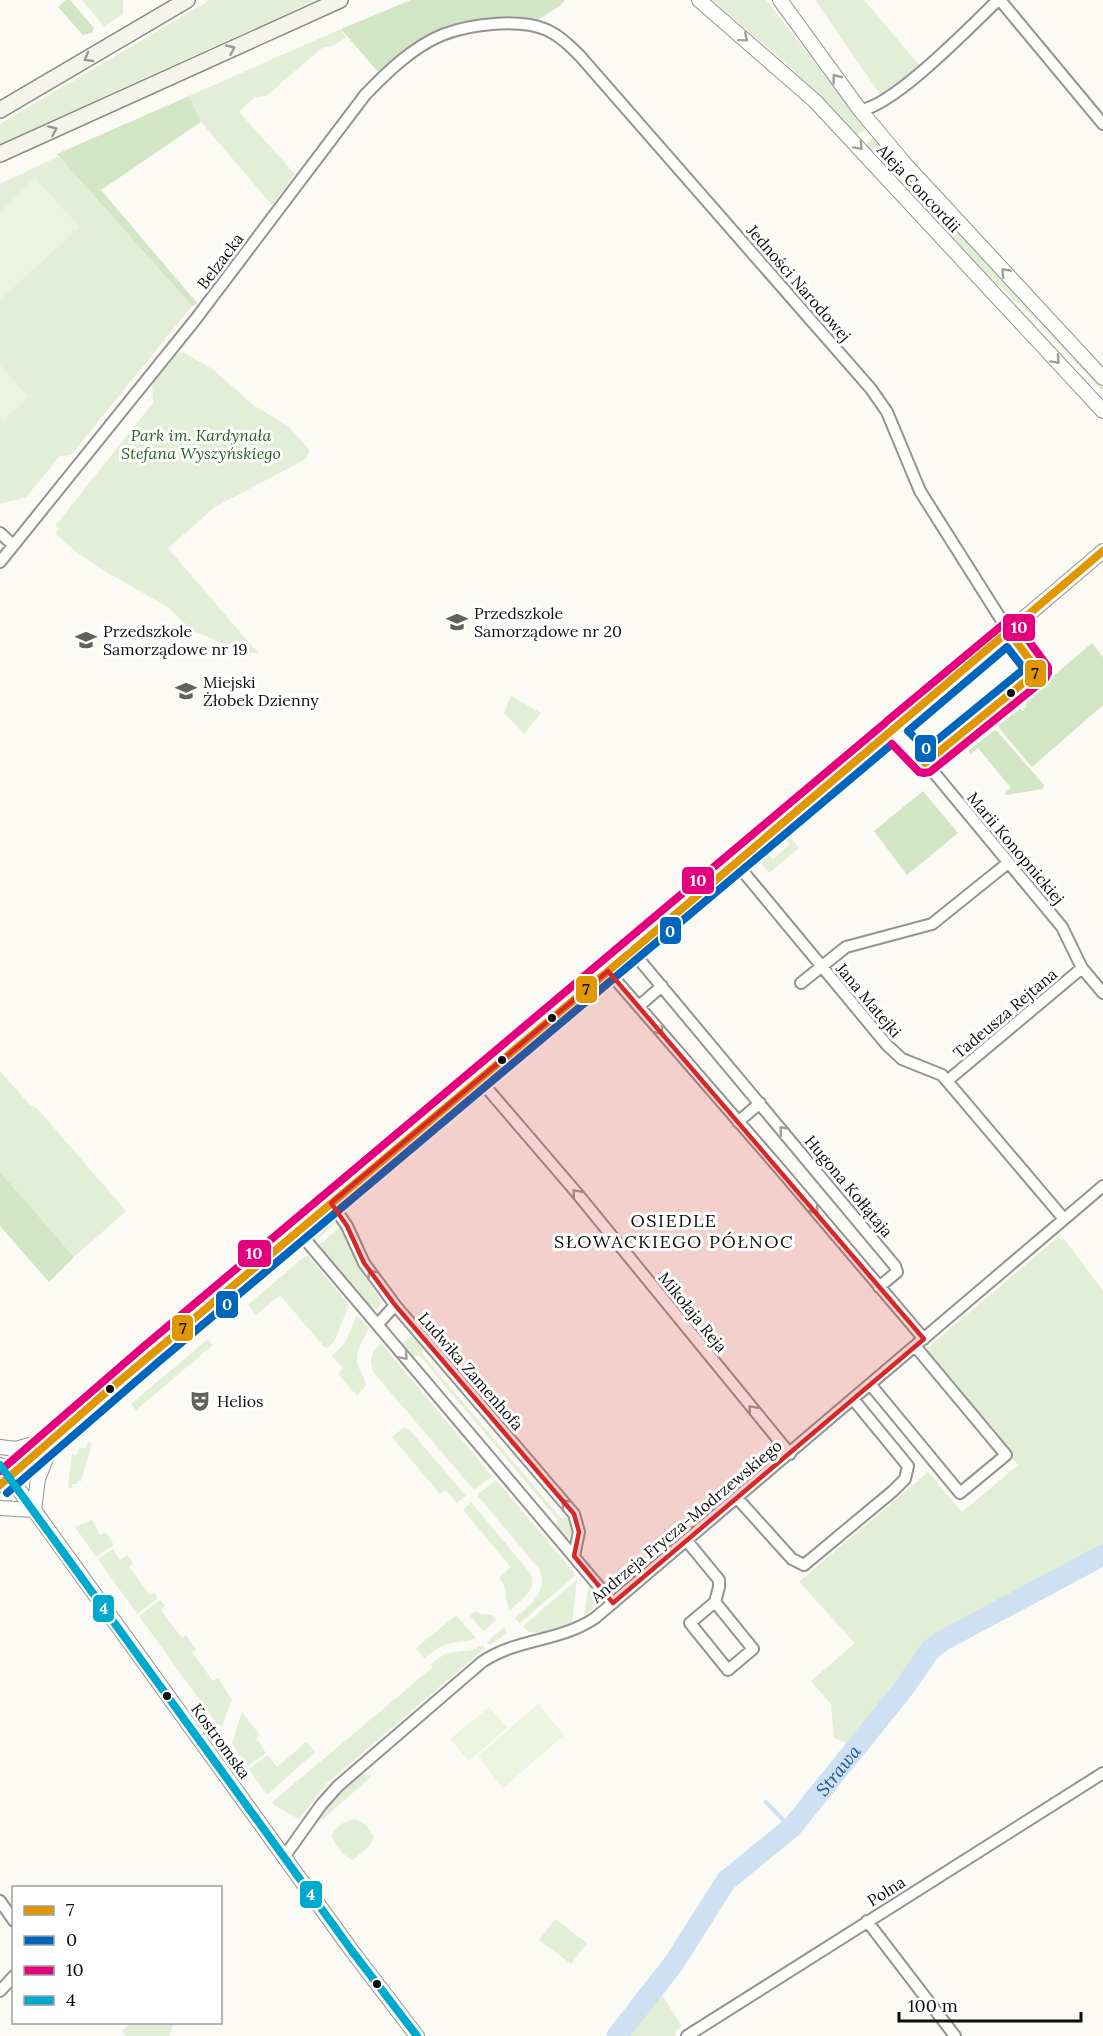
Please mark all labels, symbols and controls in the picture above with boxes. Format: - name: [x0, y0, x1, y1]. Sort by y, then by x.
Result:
- one-way arrow: [737, 30, 748, 41]
- one-way arrow: [224, 45, 235, 57]
- one-way arrow: [84, 51, 94, 63]
- one-way arrow: [832, 73, 843, 84]
- one-way arrow: [47, 125, 58, 137]
- street label: Aleja Concordii: [872, 139, 965, 236]
- one-way arrow: [852, 140, 863, 150]
- street label: Jedności Narodowej: [742, 220, 855, 346]
- street label: Belzacka: [193, 229, 247, 293]
- one-way arrow: [1002, 269, 1013, 280]
- one-way arrow: [1049, 354, 1060, 364]
- park label: Park im. Kardynała Stefana Wyszyńskiego: [121, 425, 281, 463]
- place label: Przedszkole Samorządowe nr 20: [474, 603, 622, 641]
- school or university icon: Przedszkole Samorządowe nr 20: [445, 610, 469, 634]
- line badge: 10: [1002, 613, 1036, 642]
- text: 10: [1011, 617, 1027, 637]
- place label: Przedszkole Samorządowe nr 19: [103, 621, 248, 659]
- school or university icon: Przedszkole Samorządowe nr 19: [74, 628, 98, 652]
- line badge: 7: [1024, 659, 1047, 688]
- text: 7: [1031, 663, 1039, 683]
- place label: Miejski Żłobek Dzienny: [203, 672, 319, 710]
- school or university icon: Miejski Żłobek Dzienny: [174, 679, 198, 703]
- unlabelled marker: [1005, 687, 1017, 699]
- line badge: 0: [914, 734, 937, 763]
- text: 0: [921, 738, 931, 758]
- street label: Marii Konopnickiej: [963, 788, 1069, 908]
- line badge: 10: [681, 866, 715, 895]
- text: 10: [690, 870, 706, 890]
- line badge: 0: [659, 916, 682, 945]
- text: 0: [665, 921, 675, 941]
- street label: Jana Matejki: [831, 958, 906, 1041]
- street label: Tadeusza Rejtana: [949, 964, 1061, 1062]
- line badge: 7: [575, 975, 598, 1004]
- text: 7: [582, 979, 590, 999]
- unlabelled marker: [546, 1012, 558, 1024]
- one-way arrow: [653, 1024, 664, 1035]
- unlabelled marker: [496, 1054, 508, 1066]
- one-way arrow: [780, 1126, 791, 1137]
- street label: Hugona Kołłątaja: [801, 1131, 897, 1241]
- one-way arrow: [573, 1189, 584, 1200]
- one-way arrow: [808, 1203, 819, 1214]
- district label: OSIEDLE SŁOWACKIEGO PÓŁNOC: [554, 1209, 794, 1253]
- line badge: 10: [237, 1239, 272, 1268]
- text: 10: [246, 1243, 262, 1263]
- street label: Mikołaja Reja: [654, 1268, 732, 1356]
- one-way arrow: [368, 1269, 379, 1280]
- line badge: 0: [215, 1290, 239, 1319]
- text: 0: [222, 1294, 232, 1314]
- street label: Ludwika Zamenhofa: [414, 1308, 528, 1434]
- line badge: 7: [171, 1314, 194, 1342]
- text: 7: [179, 1318, 187, 1338]
- one-way arrow: [396, 1349, 407, 1360]
- unlabelled marker: [104, 1383, 116, 1395]
- theatre icon: Helios: [188, 1389, 212, 1413]
- place label: Helios: [217, 1391, 263, 1411]
- one-way arrow: [749, 1405, 760, 1416]
- street label: Andrzeja Frycza-Modrzewskiego: [586, 1435, 786, 1608]
- one-way arrow: [561, 1499, 572, 1510]
- line badge: 4: [92, 1594, 115, 1623]
- text: 4: [100, 1598, 109, 1618]
- unlabelled marker: [161, 1690, 173, 1702]
- street label: Kostromska: [187, 1699, 255, 1783]
- water label: Strawa: [810, 1740, 865, 1800]
- street label: Polna: [863, 1872, 909, 1910]
- line badge: 4: [299, 1880, 323, 1909]
- text: 4: [307, 1884, 316, 1904]
- legend: [12, 1886, 222, 2024]
- text: 7: [66, 1898, 74, 1921]
- text: 0: [66, 1928, 77, 1951]
- text: 10: [66, 1958, 84, 1981]
- unlabelled marker: [371, 1978, 383, 1990]
- scale bar: [899, 1985, 1080, 2023]
- text: 4: [66, 1988, 76, 2011]
- text: 100 m: [908, 1994, 958, 2017]

